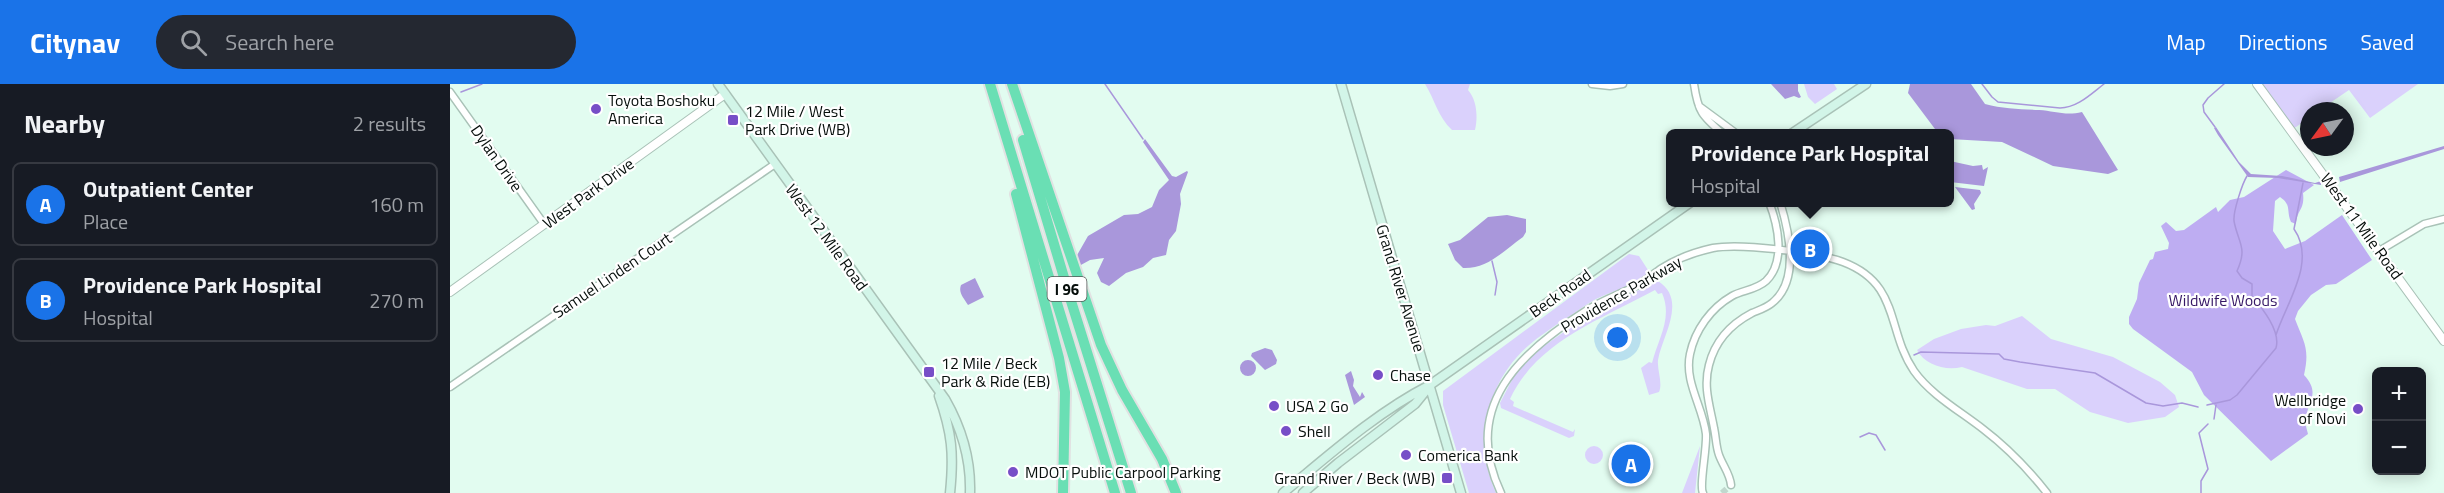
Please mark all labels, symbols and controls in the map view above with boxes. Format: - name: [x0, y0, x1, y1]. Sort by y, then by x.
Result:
- search box: [156, 15, 576, 69]
- text: Citynav: [30, 21, 120, 64]
- text: Search here: [225, 25, 334, 59]
- icon: search: [177, 26, 210, 59]
- text: Map: [2166, 26, 2206, 58]
- text: Directions: [2239, 26, 2328, 58]
- text: Saved: [2361, 26, 2414, 58]
- place label: Toyota Boshoku America: [608, 88, 715, 130]
- place label: 12 Mile / West Park Drive (WB): [745, 99, 850, 141]
- marker: Toyota Boshoku America: [589, 102, 603, 116]
- north arrow: [2300, 102, 2354, 156]
- text: Nearby: [24, 104, 105, 143]
- text: 2 results: [353, 108, 426, 139]
- marker: 12 Mile / West Park Drive (WB): [726, 113, 740, 127]
- street label: Dylan Drive: [465, 120, 529, 196]
- popup: [1666, 129, 1954, 207]
- text: Providence Park Hospital: [1691, 136, 1929, 170]
- street label: West Park Drive: [537, 152, 639, 234]
- street label: West 11 Mile Road: [2315, 168, 2409, 284]
- text: Hospital: [1691, 170, 1760, 201]
- text: Outpatient Center: [83, 172, 253, 206]
- street label: West 12 Mile Road: [780, 179, 874, 295]
- text: A: [39, 189, 52, 220]
- text: 160 m: [369, 189, 424, 220]
- text: Place: [83, 206, 128, 237]
- street label: Grand River Avenue: [1370, 221, 1432, 355]
- street label: Samuel Linden Court: [548, 226, 677, 324]
- pin: B: [1790, 226, 1830, 272]
- street label: Providence Parkway: [1556, 249, 1686, 338]
- street label: Beck Road: [1524, 263, 1596, 323]
- text: Providence Park Hospital: [83, 268, 322, 302]
- road number: I 96: [1048, 277, 1086, 301]
- text: B: [39, 285, 52, 316]
- text: 270 m: [369, 285, 424, 316]
- park label: Wildwife Woods: [2169, 288, 2277, 312]
- text: Hospital: [83, 302, 153, 333]
- your location: [1603, 323, 1632, 352]
- place label: 12 Mile / Beck Park & Ride (EB): [941, 351, 1050, 393]
- place label: Chase: [1390, 363, 1431, 387]
- marker: 12 Mile / Beck Park & Ride (EB): [922, 365, 936, 379]
- map controls: [2372, 367, 2426, 475]
- button: +: [2372, 367, 2426, 421]
- marker: Chase: [1371, 368, 1385, 382]
- place label: Wellbridge of Novi: [2274, 388, 2346, 430]
- place label: USA 2 Go: [1286, 394, 1349, 418]
- marker: USA 2 Go: [1267, 399, 1281, 413]
- marker: Wellbridge of Novi: [2351, 402, 2365, 416]
- place label: Shell: [1298, 419, 1331, 443]
- button: −: [2372, 421, 2426, 475]
- marker: Shell: [1279, 424, 1293, 438]
- pin: A: [1612, 442, 1650, 487]
- place label: Comerica Bank: [1418, 443, 1518, 467]
- marker: Comerica Bank: [1399, 448, 1413, 462]
- place label: MDOT Public Carpool Parking: [1025, 460, 1221, 484]
- marker: MDOT Public Carpool Parking: [1006, 465, 1020, 479]
- place label: Grand River / Beck (WB): [1274, 466, 1435, 490]
- marker: Grand River / Beck (WB): [1440, 471, 1454, 485]

